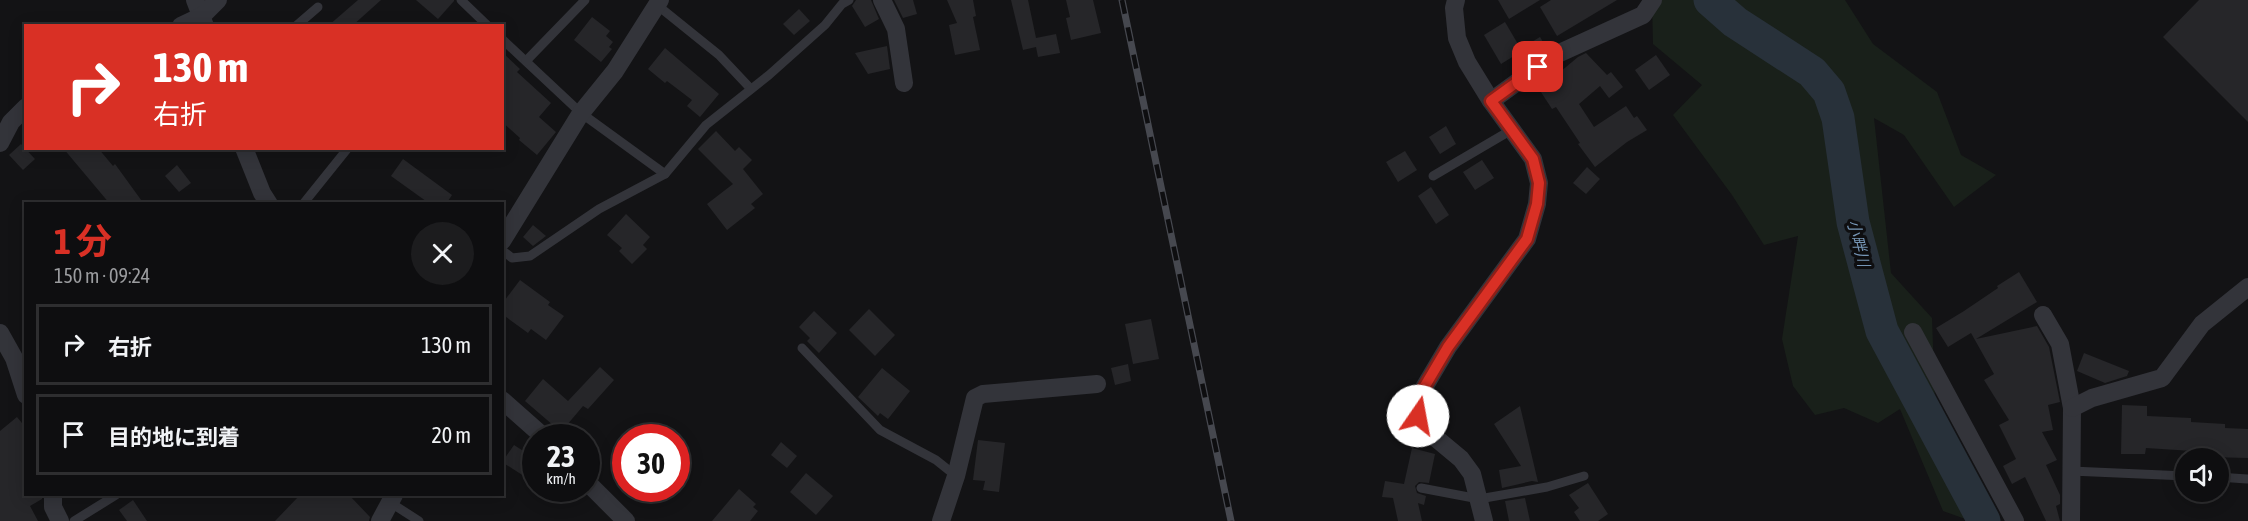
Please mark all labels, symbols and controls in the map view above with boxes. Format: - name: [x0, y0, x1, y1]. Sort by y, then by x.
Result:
- pin: [1512, 41, 1563, 92]
- text: 130 m: [153, 43, 248, 91]
- icon: right: [54, 48, 132, 126]
- icon: arrive: [1521, 50, 1554, 83]
- text: 右折: [153, 99, 207, 130]
- water label: 小畔川: [1844, 218, 1874, 270]
- text: 1 分: [54, 220, 112, 262]
- button: close: [411, 222, 474, 285]
- text: 150 m · 09:24: [54, 264, 150, 287]
- icon: right: [57, 328, 90, 361]
- text: 130 m: [421, 332, 471, 358]
- text: 右折: [108, 334, 152, 360]
- position arrow: [1386, 384, 1450, 448]
- icon: arrive: [57, 418, 90, 451]
- text: 20 m: [431, 422, 471, 448]
- text: 目的地に到着: [108, 424, 240, 450]
- speed limit sign: 30: [612, 424, 690, 502]
- text: 23: [547, 439, 575, 473]
- map controls: [2175, 448, 2229, 502]
- button: sound: [2175, 448, 2229, 502]
- text: km/h: [546, 470, 576, 487]

